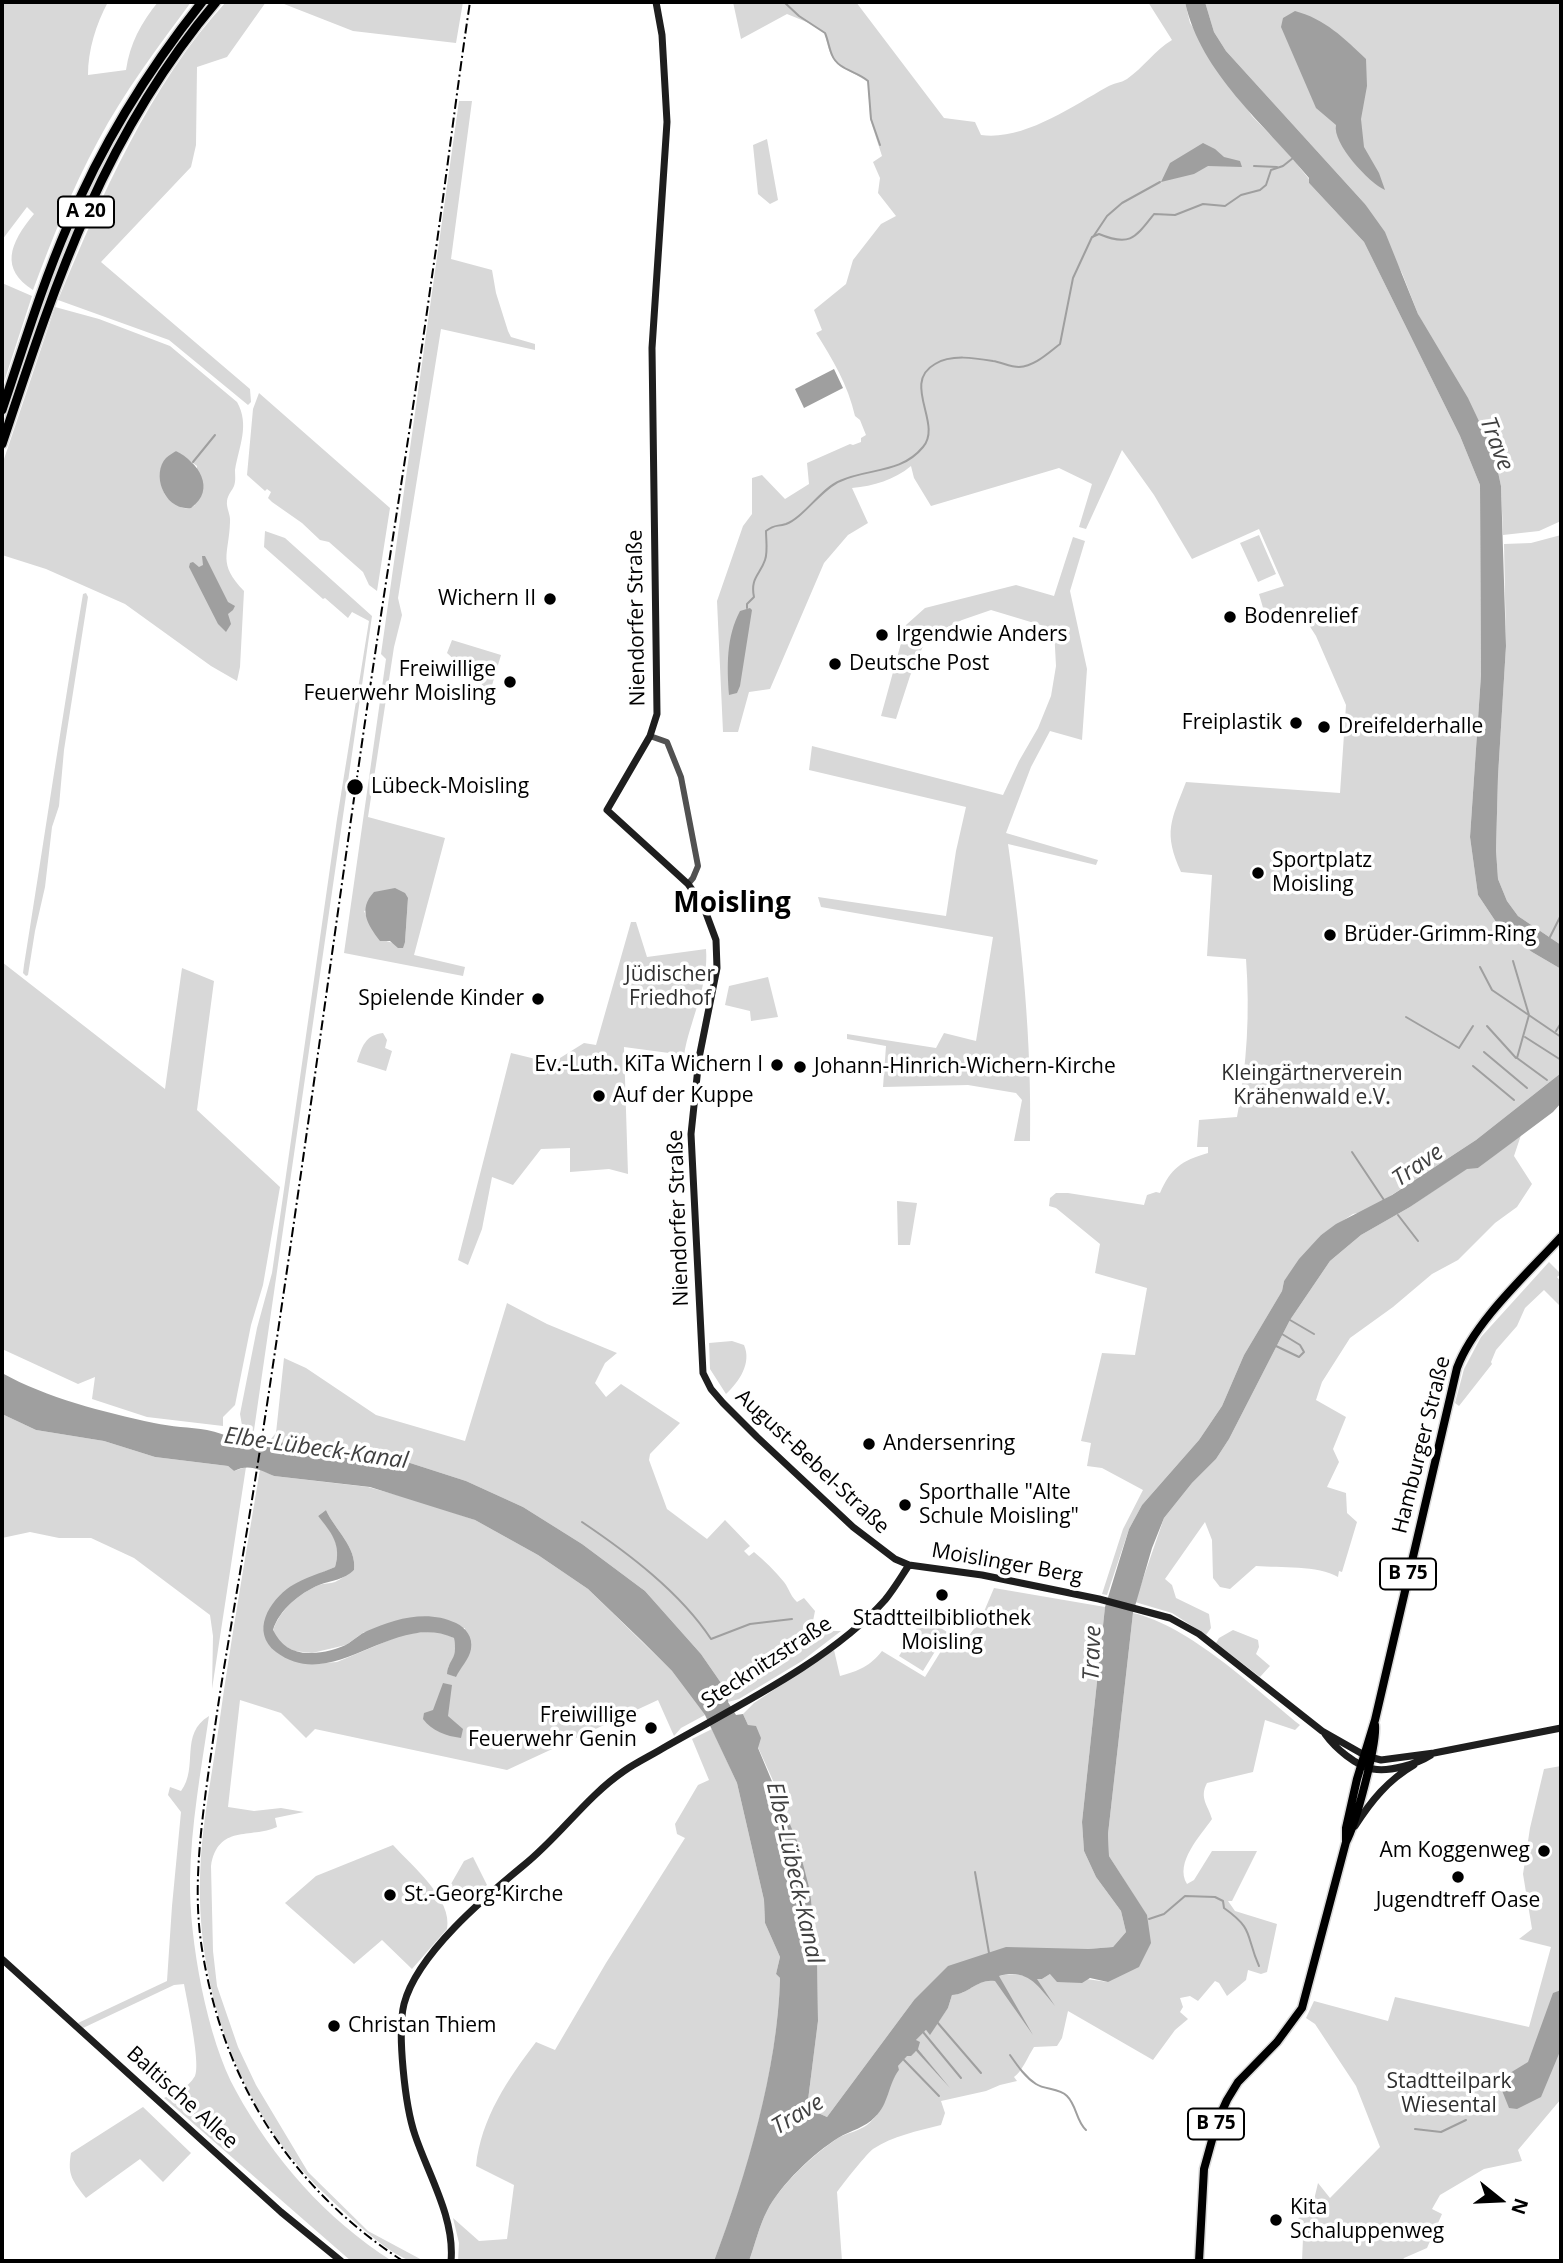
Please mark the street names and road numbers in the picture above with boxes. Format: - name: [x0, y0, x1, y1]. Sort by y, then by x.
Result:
- road number: A 20: [58, 196, 114, 228]
- street label: Niendorfer Straße: [623, 529, 651, 707]
- street label: Niendorfer Straße: [663, 1129, 695, 1307]
- street label: Hamburger Straße: [1388, 1354, 1456, 1536]
- street label: August-Bebel-Straße: [730, 1384, 894, 1540]
- street label: Moislinger Berg: [930, 1538, 1084, 1590]
- road number: B 75: [1380, 1558, 1436, 1590]
- street label: Stecknitzstraße: [697, 1612, 837, 1714]
- street label: Baltische Allee: [121, 2041, 243, 2155]
- road number: B 75: [1188, 2108, 1244, 2140]

